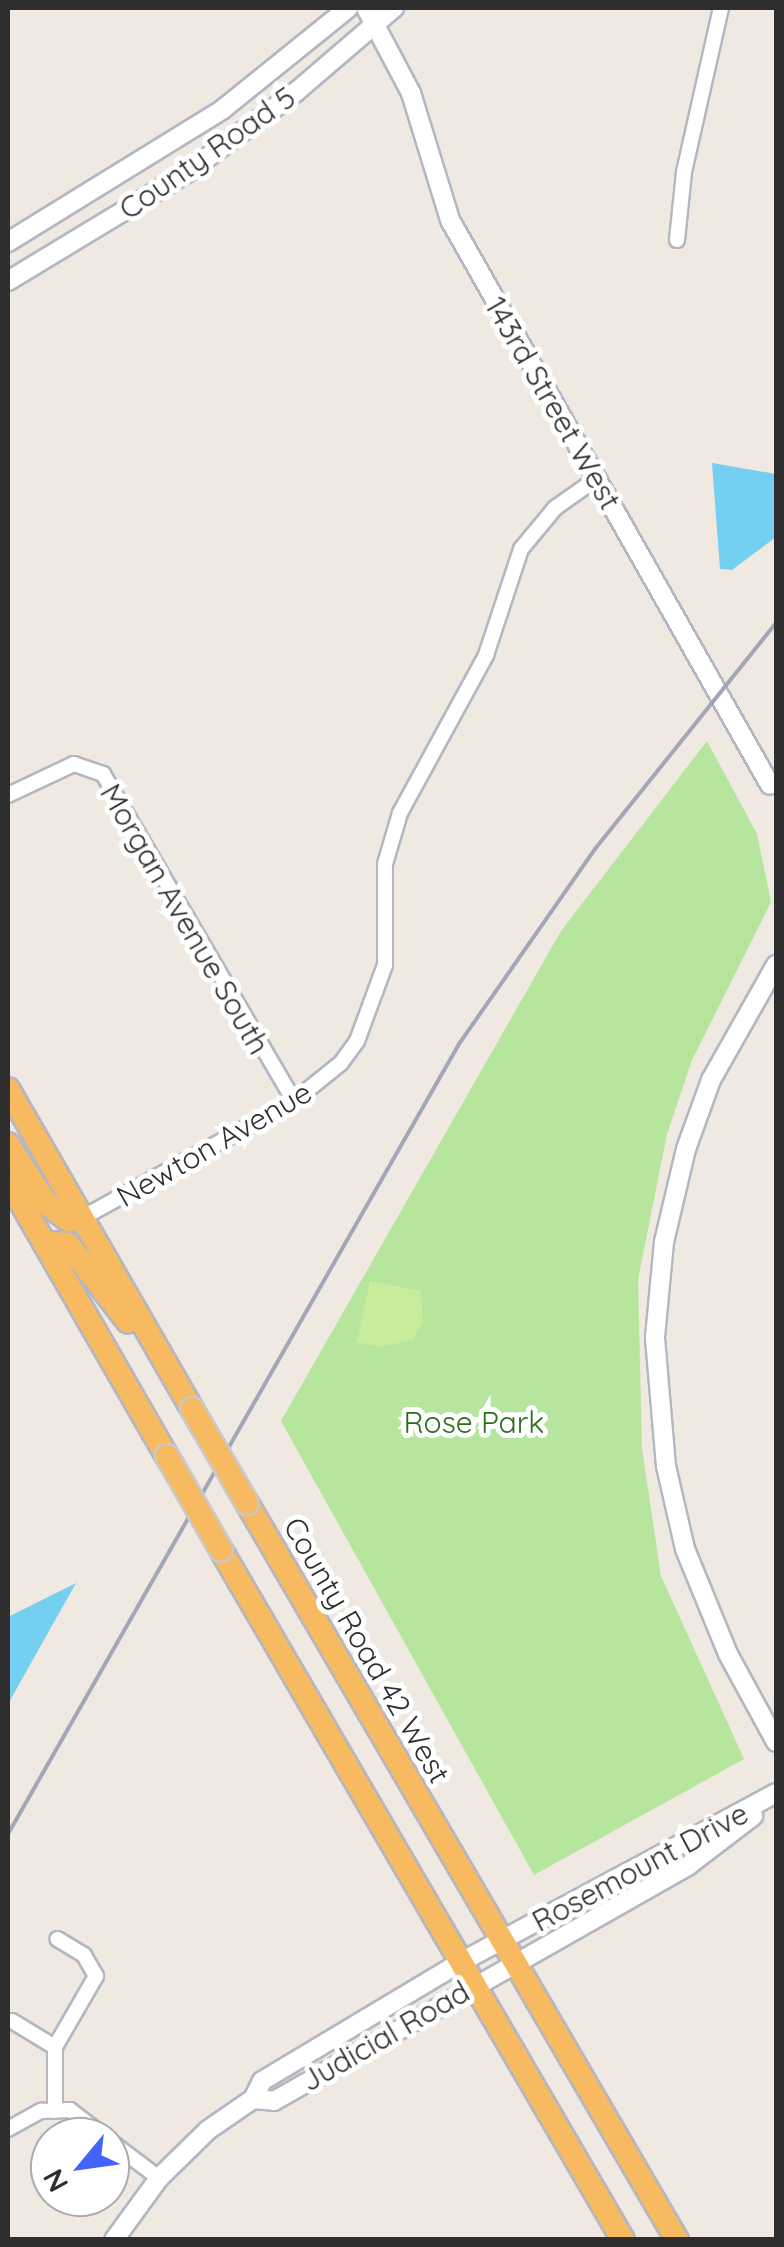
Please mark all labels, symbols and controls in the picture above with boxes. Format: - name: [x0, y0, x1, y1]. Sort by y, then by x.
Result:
- street label: County Road 5: [112, 79, 302, 227]
- street label: 143rd Street West: [478, 290, 628, 516]
- street label: Morgan Avenue South: [93, 777, 277, 1061]
- street label: Newton Avenue: [110, 1074, 318, 1214]
- park label: Rose Park: [404, 1404, 544, 1440]
- street label: County Road 42 West: [276, 1511, 458, 1789]
- street label: Rosemount Drive: [526, 1795, 754, 1939]
- street label: Judicial Road: [294, 1973, 476, 2099]
- north arrow: [30, 2117, 130, 2217]
- text: N: [35, 2163, 75, 2198]

